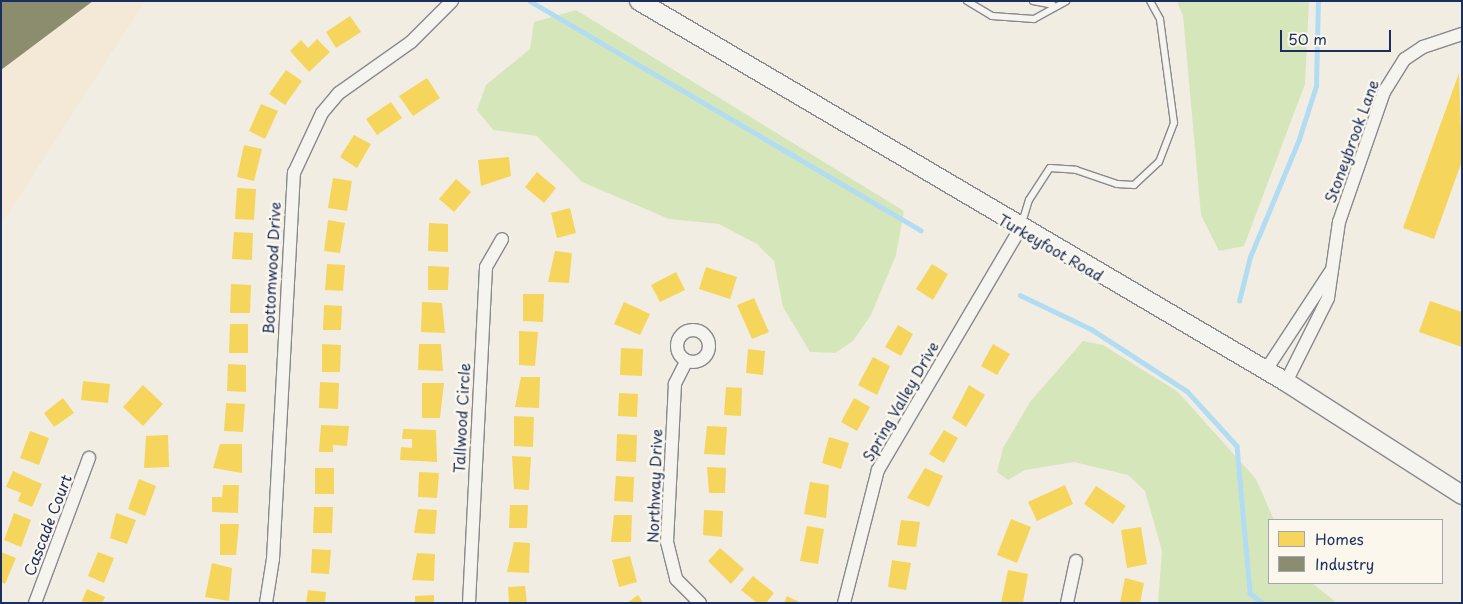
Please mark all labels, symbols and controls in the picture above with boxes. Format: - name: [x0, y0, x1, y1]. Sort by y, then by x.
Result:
- scale bar: [1283, 20, 1394, 52]
- text: 50 m: [1288, 27, 1327, 50]
- street label: Stoneybrook Lane: [1320, 77, 1382, 205]
- street label: Bottomwood Drive: [259, 201, 283, 335]
- street label: Turkeyfoot Road: [995, 210, 1107, 284]
- street label: Spring Valley Drive: [858, 337, 942, 465]
- street label: Tallwood Circle: [449, 362, 473, 474]
- street label: Northway Drive: [643, 429, 665, 543]
- street label: Cascade Court: [19, 472, 75, 578]
- legend: [1268, 519, 1443, 584]
- text: Homes: [1315, 527, 1364, 550]
- text: Industry: [1315, 552, 1374, 575]

